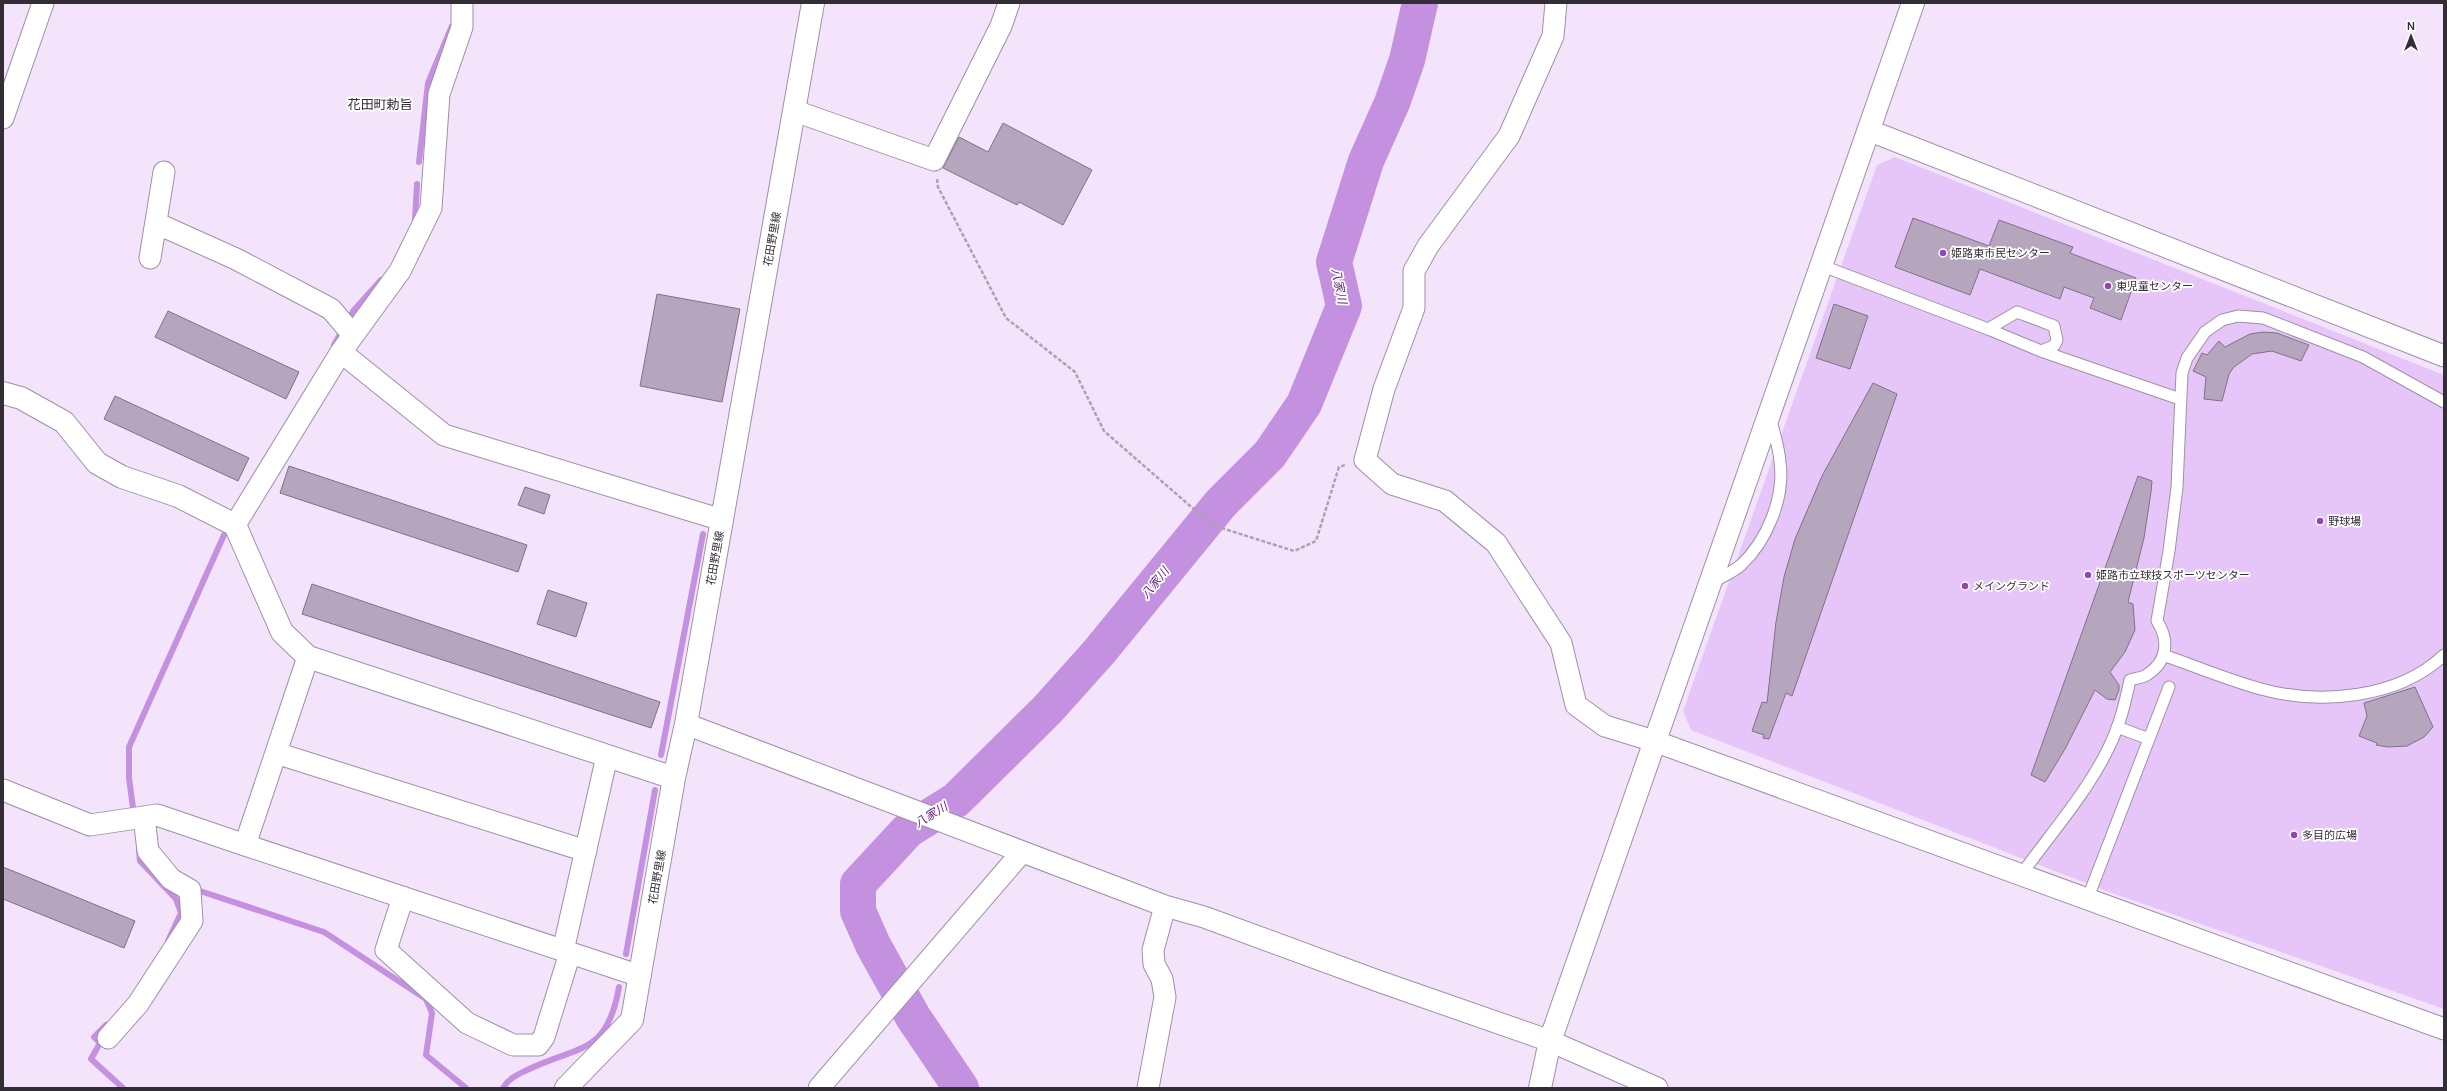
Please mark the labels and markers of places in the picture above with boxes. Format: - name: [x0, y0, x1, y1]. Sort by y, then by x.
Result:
- place label: 姫路東市民センター: [1951, 245, 2050, 260]
- marker: 姫路東市民センター: [1938, 248, 1948, 258]
- place label: 東児童センター: [2116, 278, 2193, 293]
- marker: 東児童センター: [2103, 281, 2113, 291]
- place label: 野球場: [2328, 513, 2361, 528]
- marker: 野球場: [2315, 516, 2325, 526]
- place label: 姫路市立球技スポーツセンター: [2096, 567, 2250, 582]
- marker: 姫路市立球技スポーツセンター: [2083, 570, 2093, 580]
- place label: メイングランド: [1973, 578, 2050, 593]
- marker: メイングランド: [1960, 581, 1970, 591]
- place label: 多目的広場: [2302, 827, 2357, 842]
- marker: 多目的広場: [2289, 830, 2299, 840]

